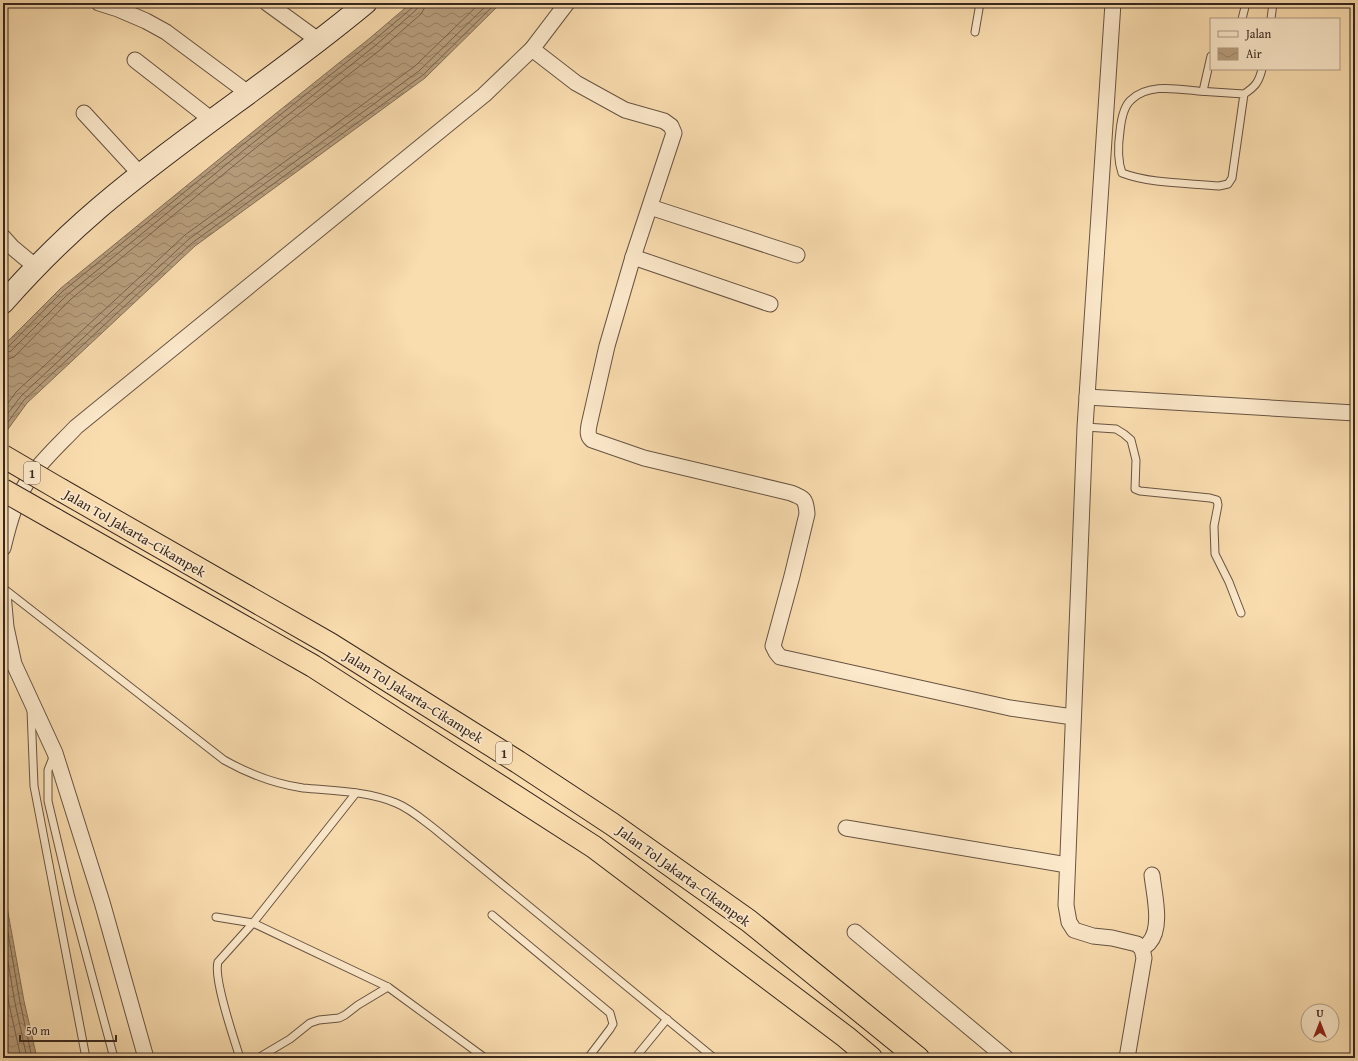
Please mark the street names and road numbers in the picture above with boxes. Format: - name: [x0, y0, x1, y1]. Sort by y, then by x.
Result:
- road number: 1: [24, 462, 40, 484]
- street label: Jalan Tol Jakarta–Cikampek: [59, 483, 210, 582]
- street label: Jalan Tol Jakarta–Cikampek: [339, 645, 488, 749]
- road number: 1: [496, 742, 512, 764]
- street label: Jalan Tol Jakarta–Cikampek: [612, 820, 756, 932]

